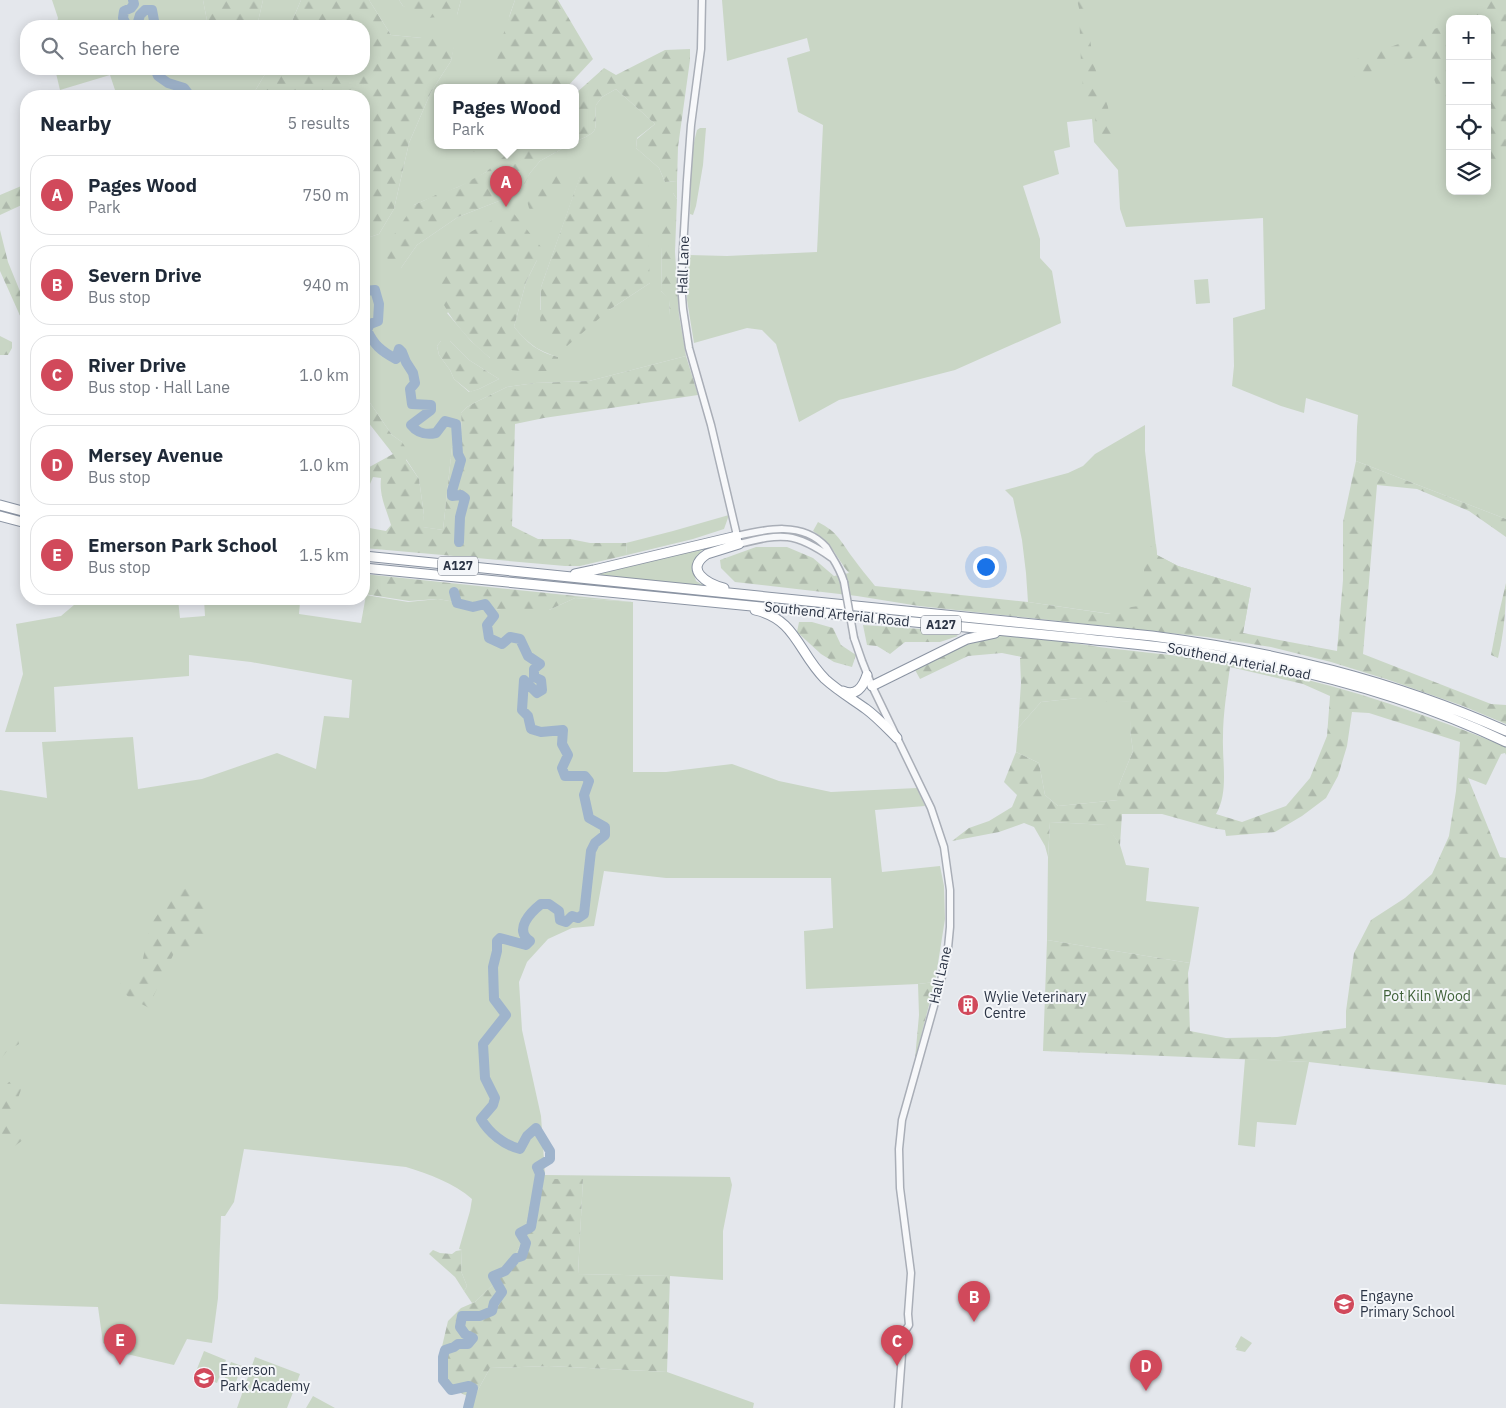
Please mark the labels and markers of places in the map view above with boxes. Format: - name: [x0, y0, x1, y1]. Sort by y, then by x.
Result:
- pin: A: [490, 166, 522, 207]
- place label: Wylie Veterinary Centre: [984, 988, 1086, 1022]
- building icon: Wylie Veterinary Centre: [956, 993, 980, 1017]
- pin: B: [958, 1281, 990, 1322]
- place label: Engayne Primary School: [1360, 1287, 1455, 1321]
- school or university icon: Engayne Primary School: [1332, 1292, 1356, 1316]
- pin: E: [104, 1324, 136, 1365]
- pin: C: [881, 1325, 913, 1366]
- pin: D: [1130, 1350, 1162, 1391]
- place label: Emerson Park Academy: [220, 1361, 310, 1395]
- school or university icon: Emerson Park Academy: [192, 1366, 216, 1390]

